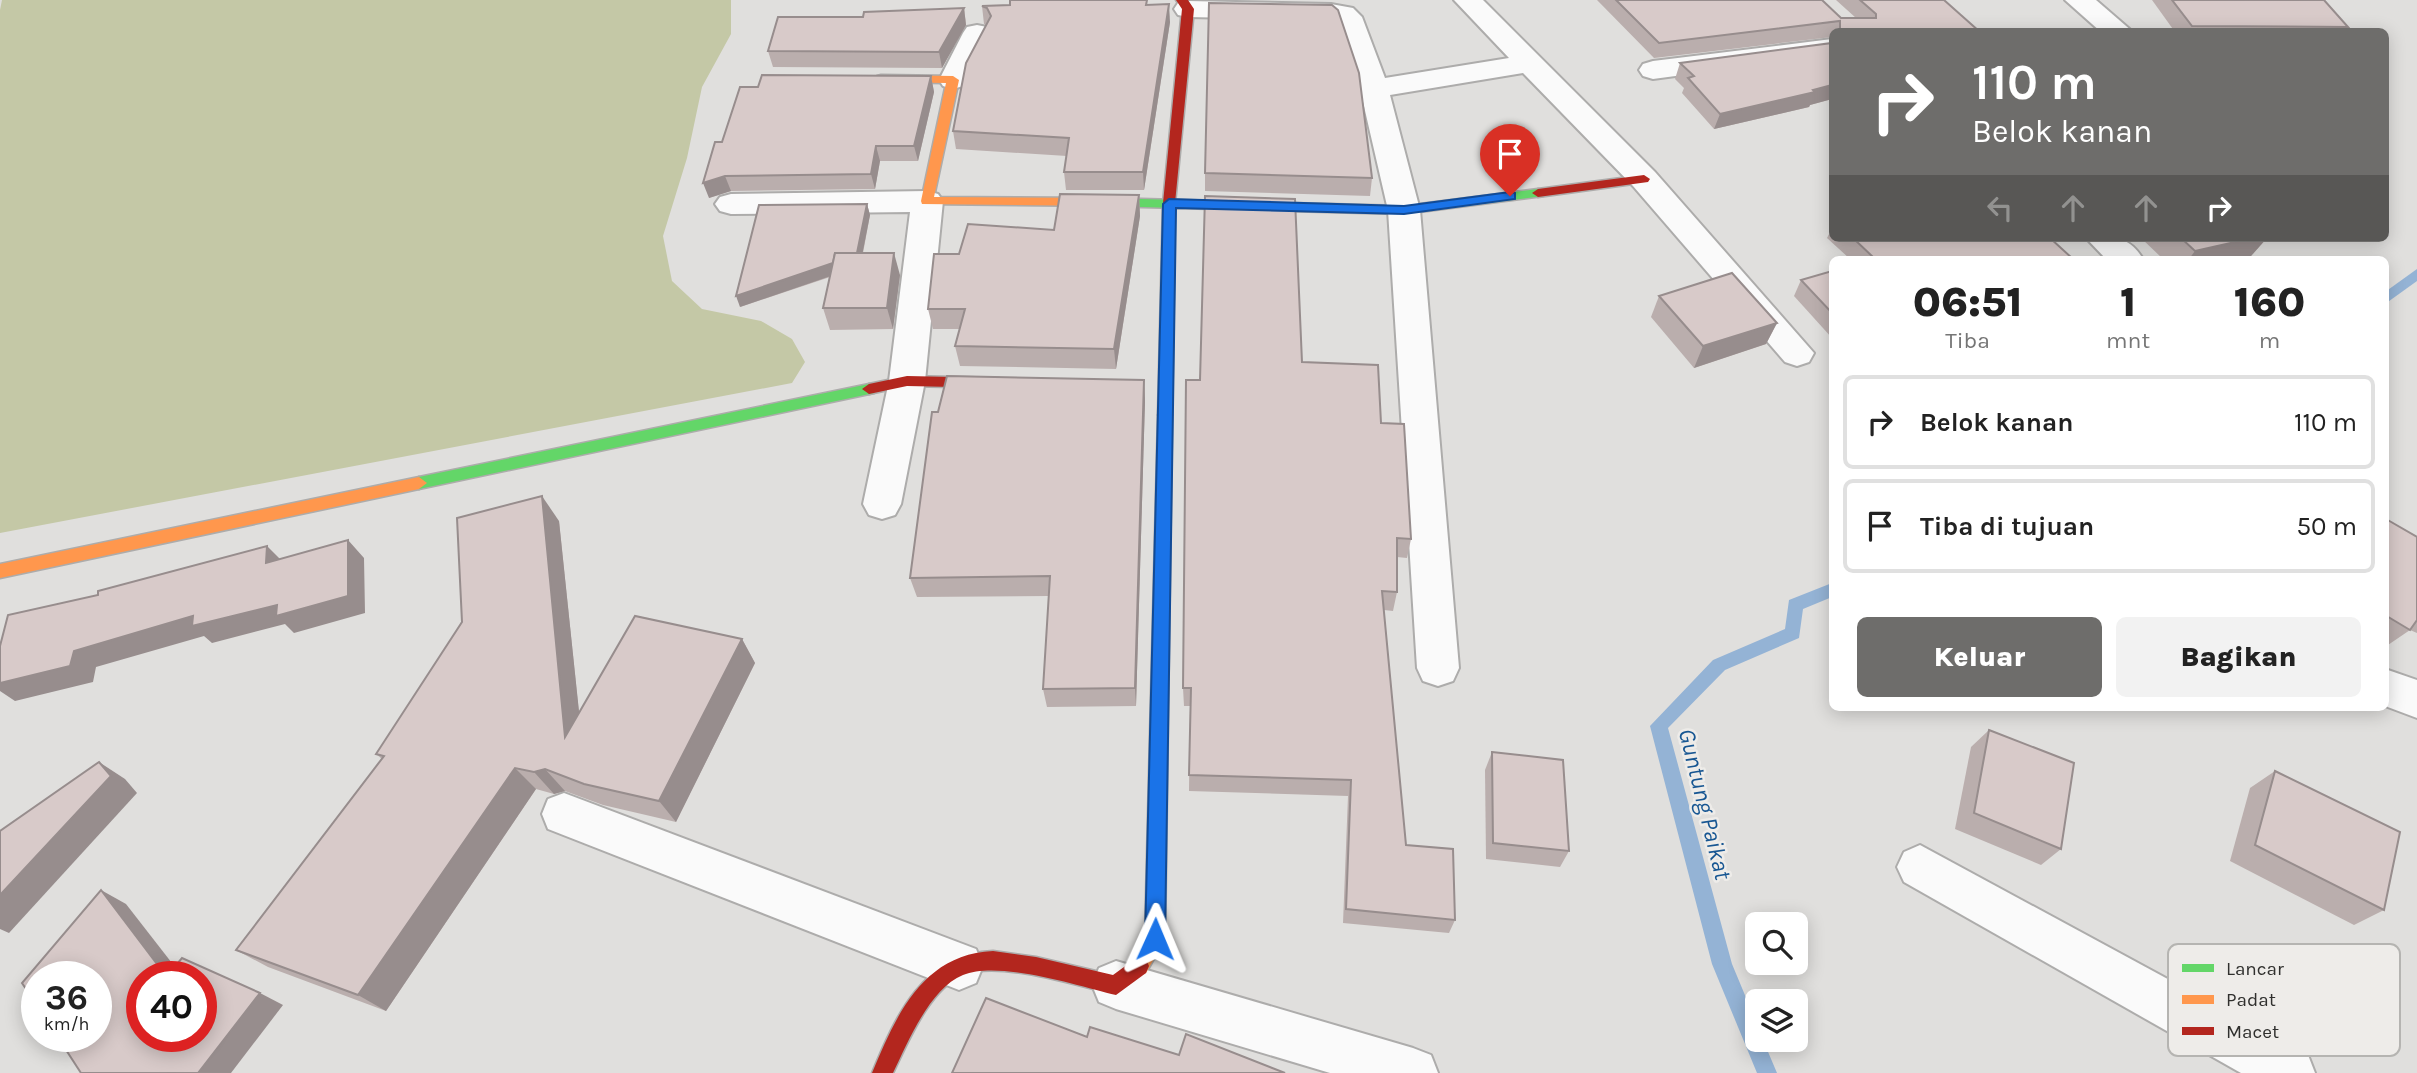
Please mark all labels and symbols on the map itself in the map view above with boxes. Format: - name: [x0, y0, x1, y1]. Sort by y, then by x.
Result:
- pin: [1480, 124, 1540, 196]
- water label: Guntung Paikat: [1673, 726, 1737, 883]
- position arrow: [1118, 902, 1192, 976]
- legend: [2168, 944, 2400, 1056]
- text: Lancar: [2226, 958, 2284, 980]
- speed limit sign: 40: [126, 961, 217, 1052]
- text: Padat: [2226, 989, 2276, 1011]
- text: Macet: [2226, 1021, 2279, 1043]

